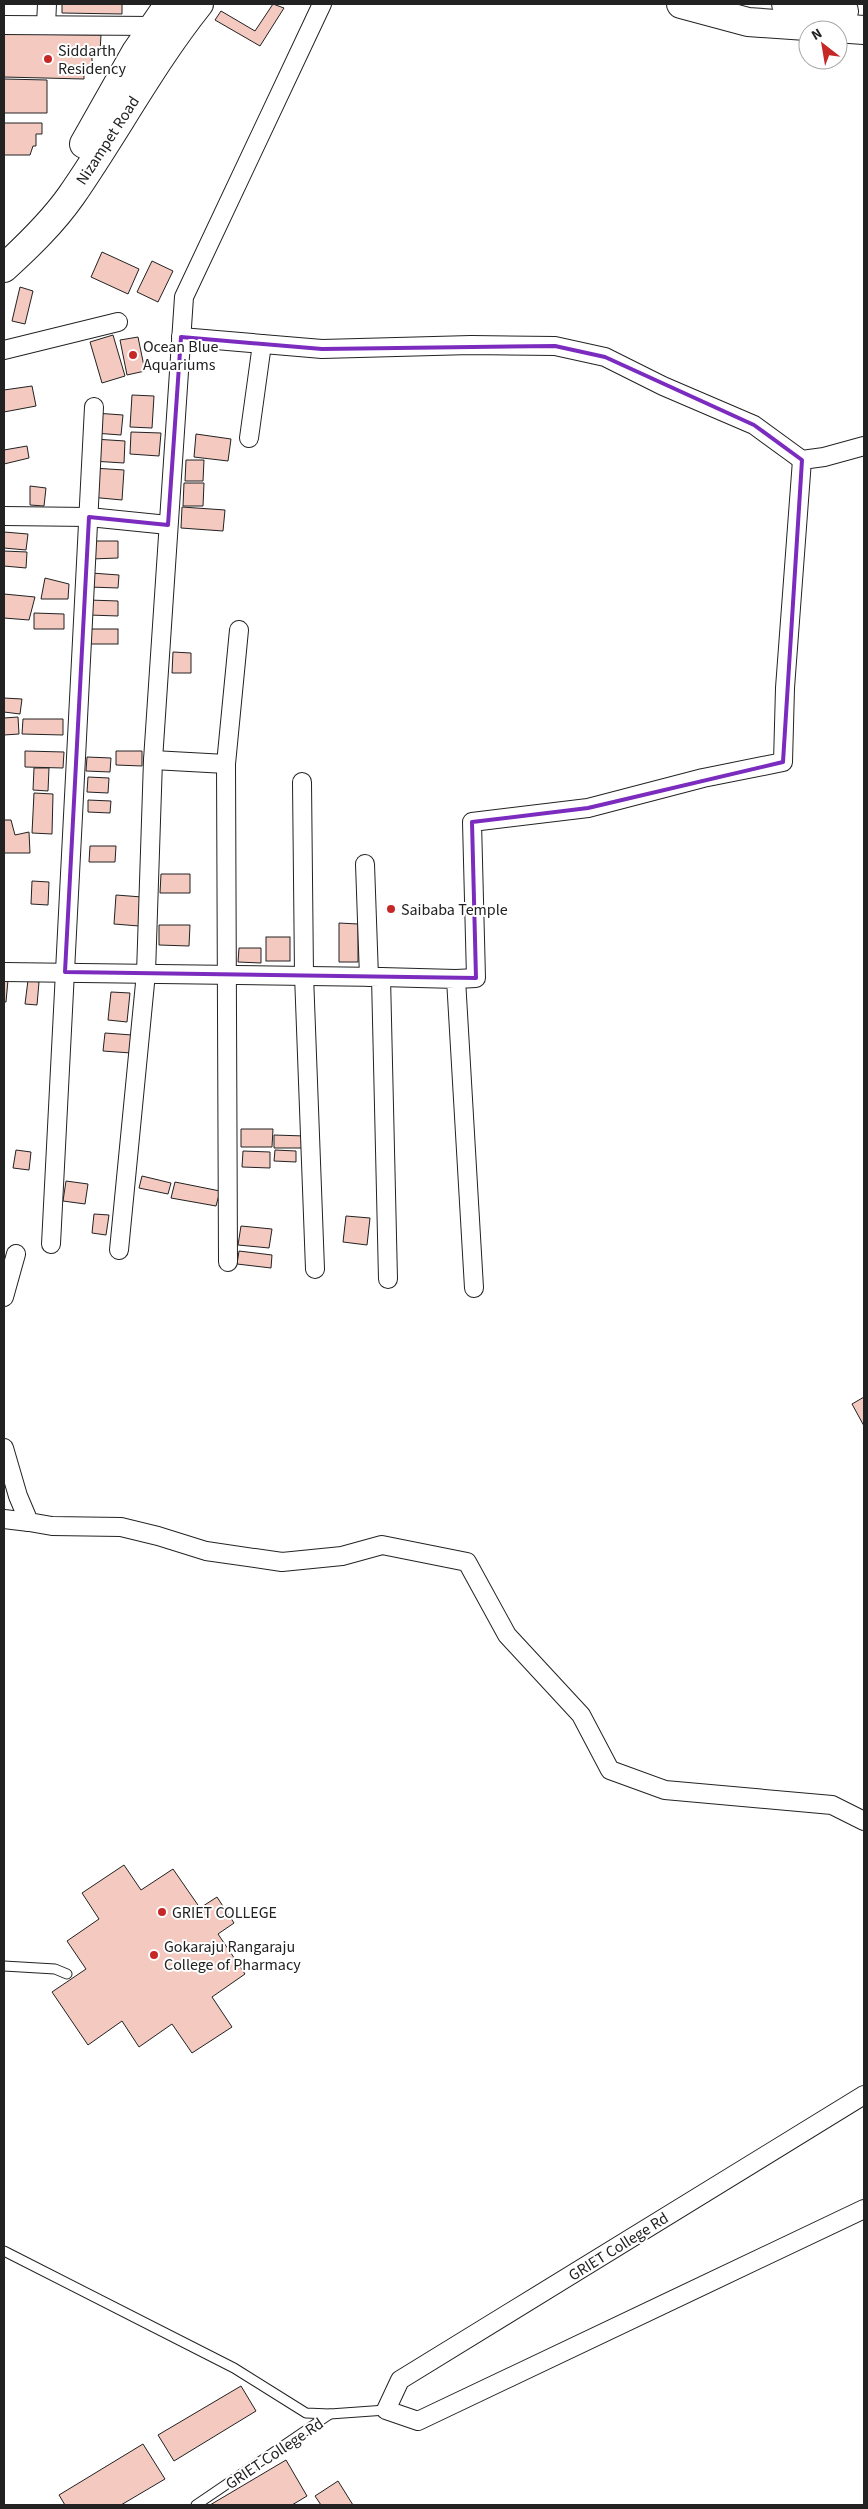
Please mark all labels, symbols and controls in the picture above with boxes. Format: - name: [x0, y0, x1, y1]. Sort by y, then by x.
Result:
- north arrow: [798, 20, 848, 70]
- text: N: [808, 24, 826, 46]
- place label: Siddarth Residency: [58, 40, 126, 80]
- marker: Siddarth Residency: [42, 53, 54, 65]
- street label: Nizampet Road: [71, 92, 145, 189]
- place label: Ocean Blue Aquariums: [143, 336, 219, 376]
- marker: Ocean Blue Aquariums: [127, 349, 139, 361]
- place label: Saibaba Temple: [401, 899, 508, 921]
- marker: Saibaba Temple: [385, 903, 397, 915]
- place label: GRIET COLLEGE: [172, 1902, 277, 1924]
- marker: GRIET COLLEGE: [156, 1906, 168, 1918]
- place label: Gokaraju Rangaraju College of Pharmacy: [164, 1936, 301, 1976]
- marker: Gokaraju Rangaraju College of Pharmacy: [148, 1949, 160, 1961]
- street label: GRIET College Rd: [564, 2207, 673, 2286]
- street label: GRIET College Rd: [221, 2413, 328, 2495]

